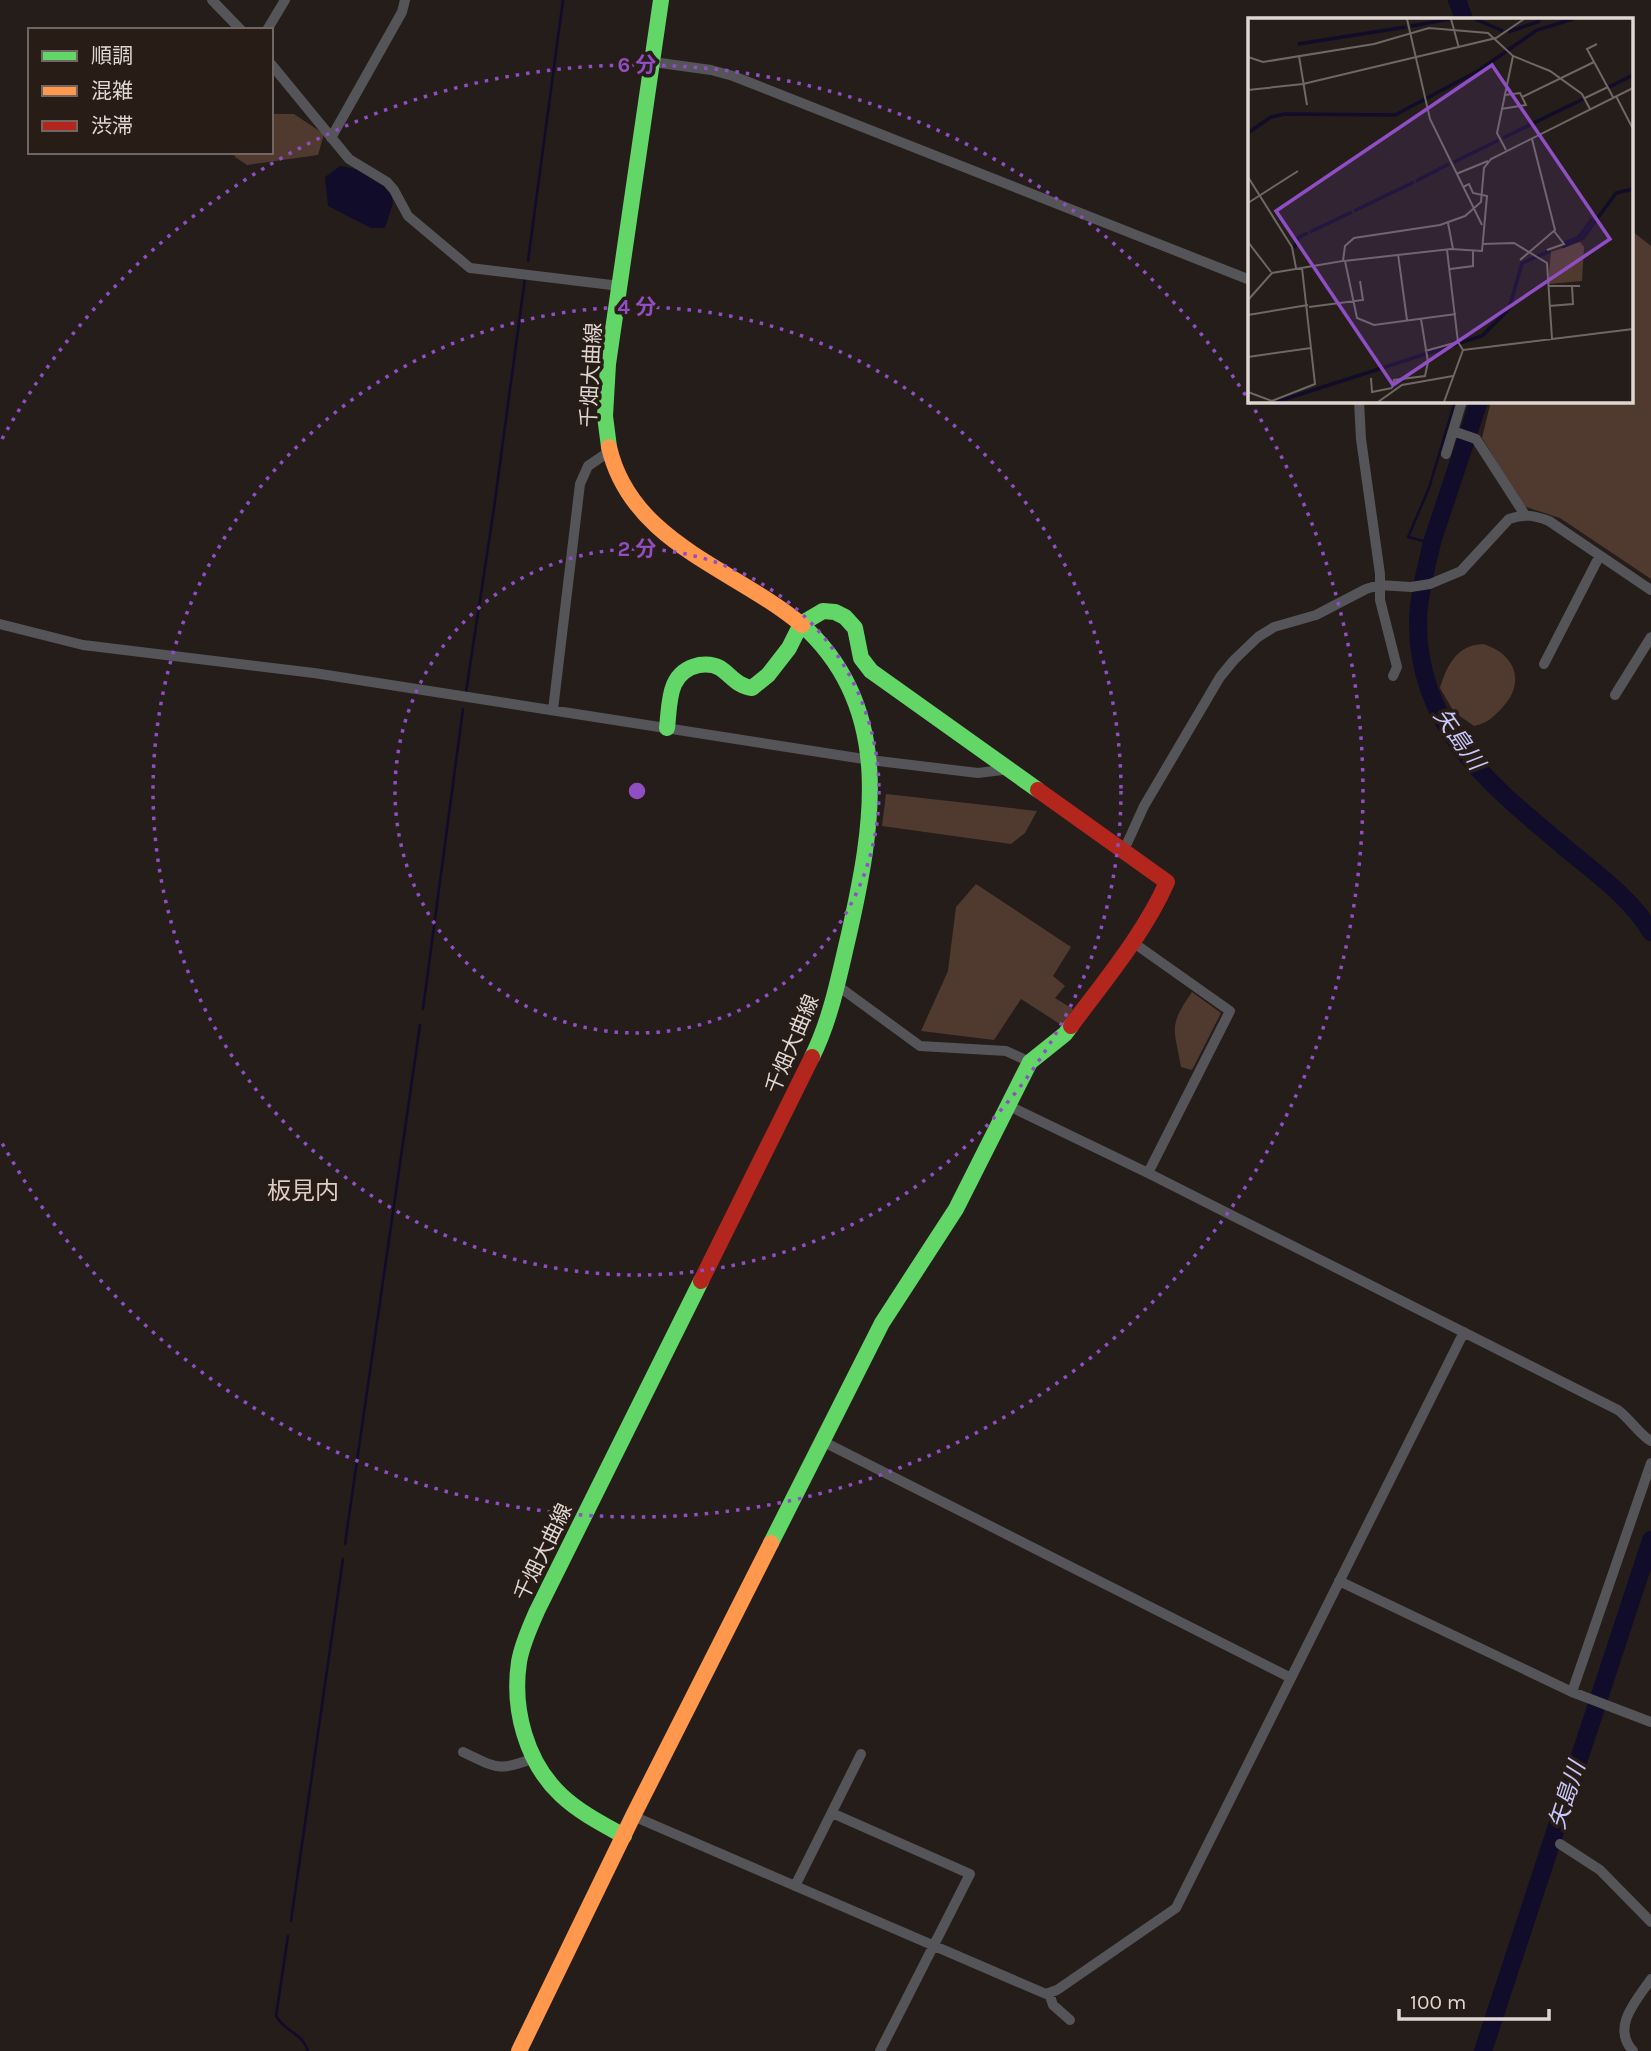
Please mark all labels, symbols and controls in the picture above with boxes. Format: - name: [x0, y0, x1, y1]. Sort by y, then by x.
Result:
- inset map: [1248, 18, 1634, 402]
- legend: [28, 28, 273, 154]
- text: 順調: [91, 44, 133, 68]
- text: 6 分: [617, 53, 657, 77]
- text: 混雑: [91, 79, 133, 103]
- text: 渋滞: [91, 114, 133, 138]
- text: 4 分: [618, 295, 656, 319]
- street label: 千畑大曲線: [576, 322, 606, 428]
- text: 2 分: [617, 537, 657, 561]
- water label: 矢島川: [1428, 703, 1492, 777]
- centre of rings: [625, 779, 649, 803]
- street label: 千畑大曲線: [760, 991, 824, 1097]
- district label: 板見内: [267, 1177, 339, 1205]
- street label: 千畑大曲線: [509, 1500, 577, 1604]
- water label: 矢島川: [1543, 1755, 1591, 1832]
- scale bar: [1399, 1978, 1550, 2022]
- text: 100 m: [1410, 1990, 1467, 2014]

